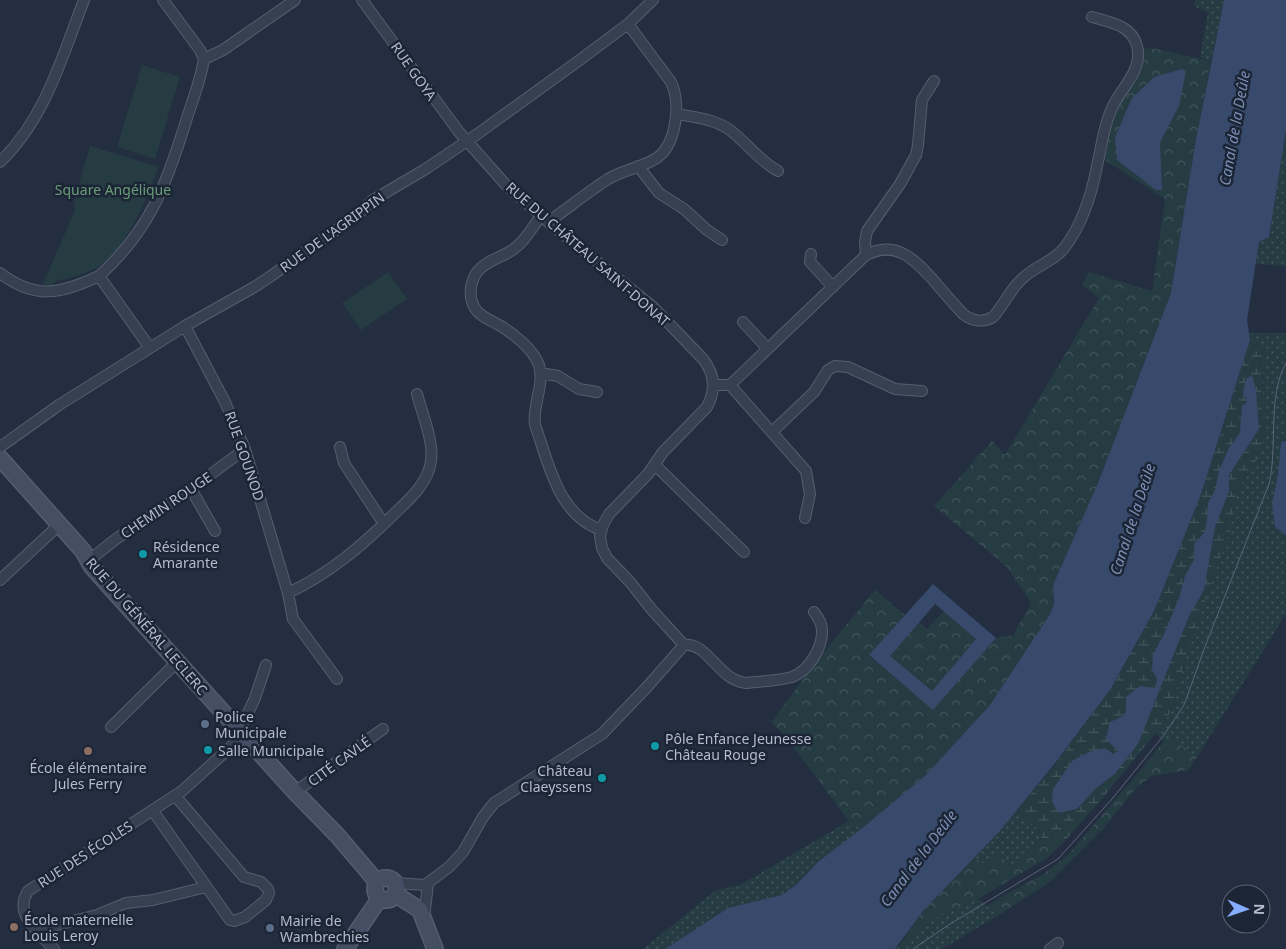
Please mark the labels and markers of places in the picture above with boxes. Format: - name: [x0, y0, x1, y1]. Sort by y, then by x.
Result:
- place label: Résidence Amarante: [153, 537, 220, 572]
- marker: Résidence Amarante: [137, 548, 149, 560]
- place label: Police Municipale: [215, 707, 287, 742]
- marker: Police Municipale: [199, 718, 211, 730]
- place label: Pôle Enfance Jeunesse Château Rouge: [665, 729, 811, 764]
- marker: Pôle Enfance Jeunesse Château Rouge: [649, 740, 661, 752]
- place label: Salle Municipale: [218, 741, 324, 760]
- marker: Salle Municipale: [202, 744, 214, 756]
- marker: École élémentaire Jules Ferry: [82, 745, 94, 757]
- place label: École élémentaire Jules Ferry: [29, 758, 147, 793]
- place label: Château Claeyssens: [520, 761, 592, 796]
- marker: Château Claeyssens: [596, 772, 608, 784]
- place label: École maternelle Louis Leroy: [24, 910, 134, 945]
- place label: Mairie de Wambrechies: [280, 911, 370, 946]
- marker: École maternelle Louis Leroy: [8, 921, 20, 933]
- marker: Mairie de Wambrechies: [264, 922, 276, 934]

